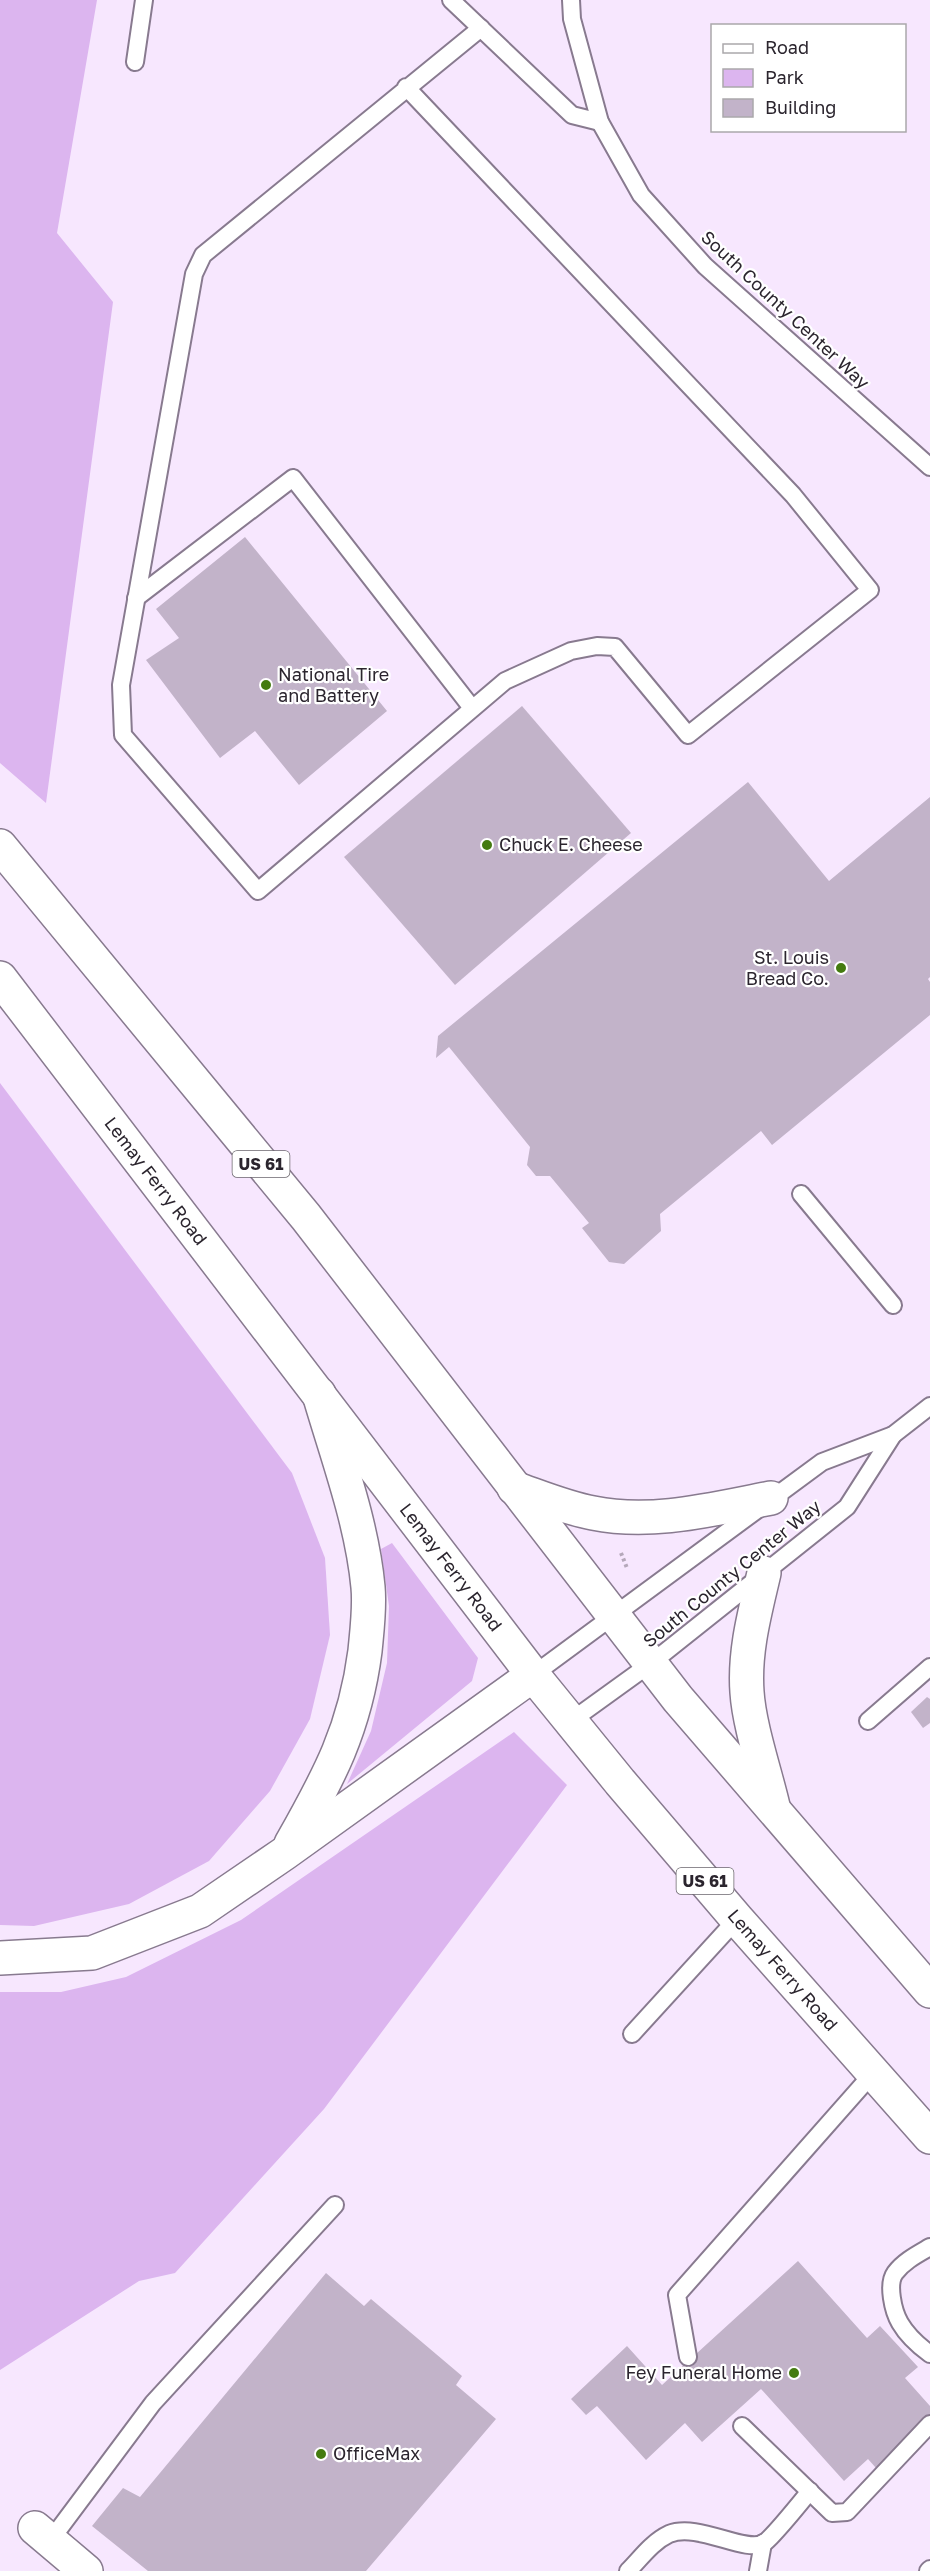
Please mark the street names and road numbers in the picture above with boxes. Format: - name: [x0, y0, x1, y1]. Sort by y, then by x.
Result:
- street label: South County Center Way: [697, 225, 874, 393]
- street label: Lemay Ferry Road: [100, 1112, 212, 1249]
- road number: US 61: [232, 1151, 290, 1177]
- street label: South County Center Way: [638, 1495, 825, 1652]
- street label: Lemay Ferry Road: [396, 1498, 507, 1635]
- road number: US 61: [676, 1868, 734, 1894]
- street label: Lemay Ferry Road: [723, 1904, 843, 2035]

